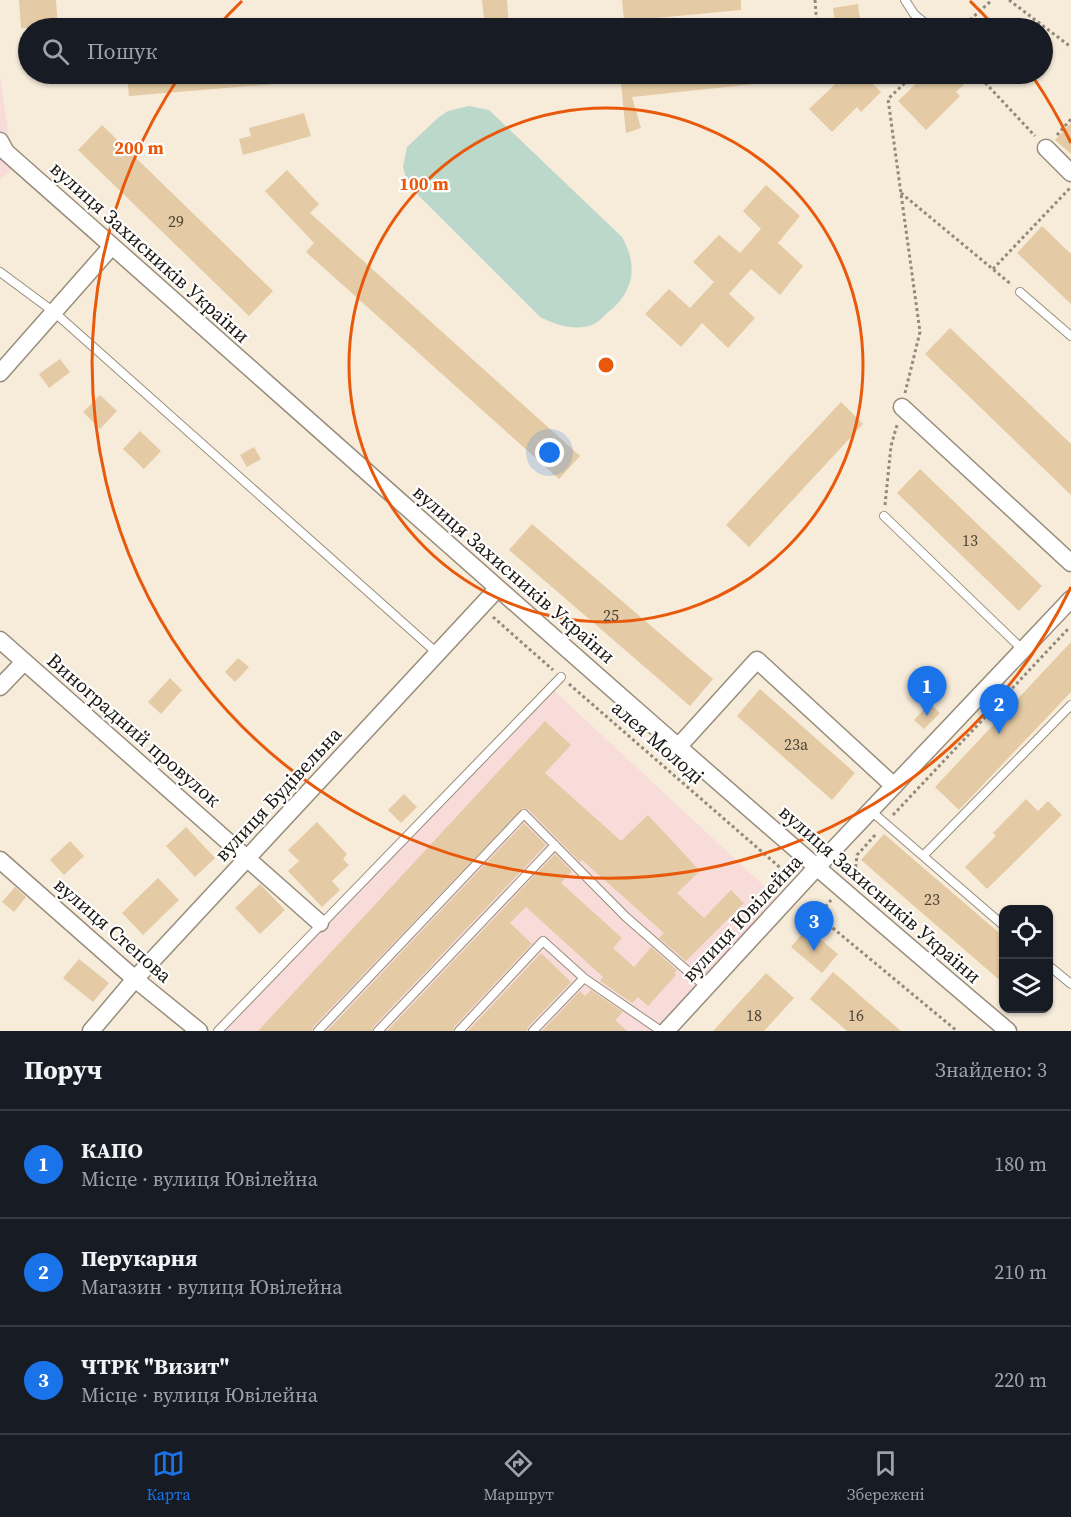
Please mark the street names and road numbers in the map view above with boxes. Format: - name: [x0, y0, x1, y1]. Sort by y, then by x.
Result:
- street label: вулиця Захисників України: [44, 155, 256, 349]
- street label: вулиця Захисників України: [407, 478, 621, 670]
- street label: Виноградний провулок: [41, 647, 227, 813]
- street label: алея Молоді: [606, 694, 710, 790]
- street label: вулиця Будівельна: [208, 720, 348, 868]
- street label: вулиця Захисників України: [773, 798, 987, 990]
- street label: вулиця Ювілейна: [675, 847, 809, 988]
- street label: вулиця Степова: [48, 871, 179, 990]

